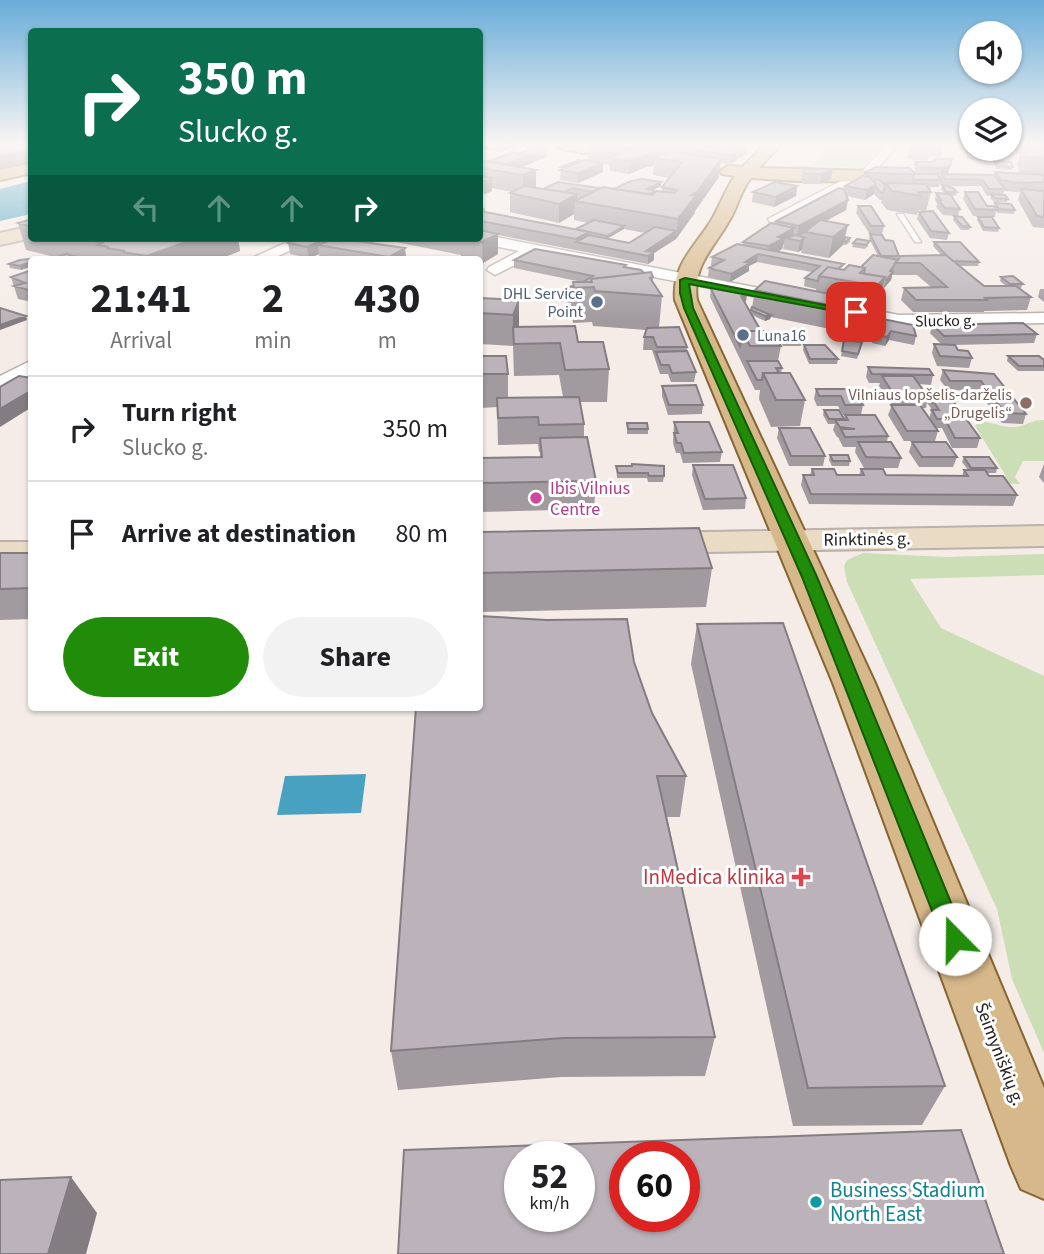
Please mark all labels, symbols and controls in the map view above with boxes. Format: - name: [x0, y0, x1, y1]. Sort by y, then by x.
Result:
- map controls: [959, 21, 1022, 161]
- button: sound: [959, 21, 1022, 84]
- text: 350 m: [178, 44, 307, 114]
- icon: right: [63, 56, 154, 147]
- button: layers: [959, 98, 1022, 161]
- text: Slucko g.: [178, 109, 298, 155]
- icon: left: [127, 189, 165, 227]
- icon: ahead: [200, 189, 238, 227]
- icon: ahead: [273, 189, 311, 227]
- icon: right: [346, 189, 384, 227]
- text: 21:41: [90, 269, 192, 329]
- text: 2: [262, 269, 284, 329]
- text: 430: [354, 269, 421, 329]
- pin: [826, 282, 886, 342]
- place label: DHL Service Point: [503, 283, 584, 323]
- icon: arrive: [837, 293, 875, 331]
- marker: DHL Service Point: [589, 294, 605, 310]
- street label: Slucko g.: [915, 309, 975, 333]
- text: Arrival: [110, 324, 172, 357]
- text: min: [254, 324, 292, 357]
- text: m: [378, 324, 397, 357]
- place label: Luna16: [757, 325, 806, 347]
- marker: Luna16: [735, 327, 751, 343]
- place label: Vilniaus lopšelis-darželis „Drugelis“: [849, 384, 1012, 424]
- text: Turn right: [122, 394, 237, 431]
- marker: Vilniaus lopšelis-darželis „Drugelis“: [1018, 395, 1034, 411]
- icon: right: [63, 410, 101, 448]
- text: 350 m: [382, 410, 448, 447]
- text: Slucko g.: [122, 431, 209, 464]
- place label: Ibis Vilnius Centre: [550, 476, 630, 522]
- marker: Ibis Vilnius Centre: [528, 490, 544, 506]
- icon: arrive: [63, 515, 101, 553]
- text: Arrive at destination: [122, 515, 356, 552]
- text: 80 m: [395, 515, 448, 552]
- street label: Rinktinės g.: [823, 526, 911, 553]
- button: Exit: [63, 617, 249, 697]
- button: Share: [263, 617, 448, 697]
- place label: InMedica klinika: [643, 862, 785, 892]
- marker: InMedica klinika: [791, 867, 811, 887]
- position arrow: [918, 902, 992, 976]
- street label: Šeimyniškių g.: [968, 999, 1031, 1109]
- speed limit sign: 60: [609, 1141, 700, 1232]
- text: 52: [531, 1152, 568, 1202]
- place label: Business Stadium North East: [830, 1175, 985, 1229]
- text: km/h: [530, 1191, 569, 1216]
- marker: Business Stadium North East: [808, 1194, 824, 1210]

